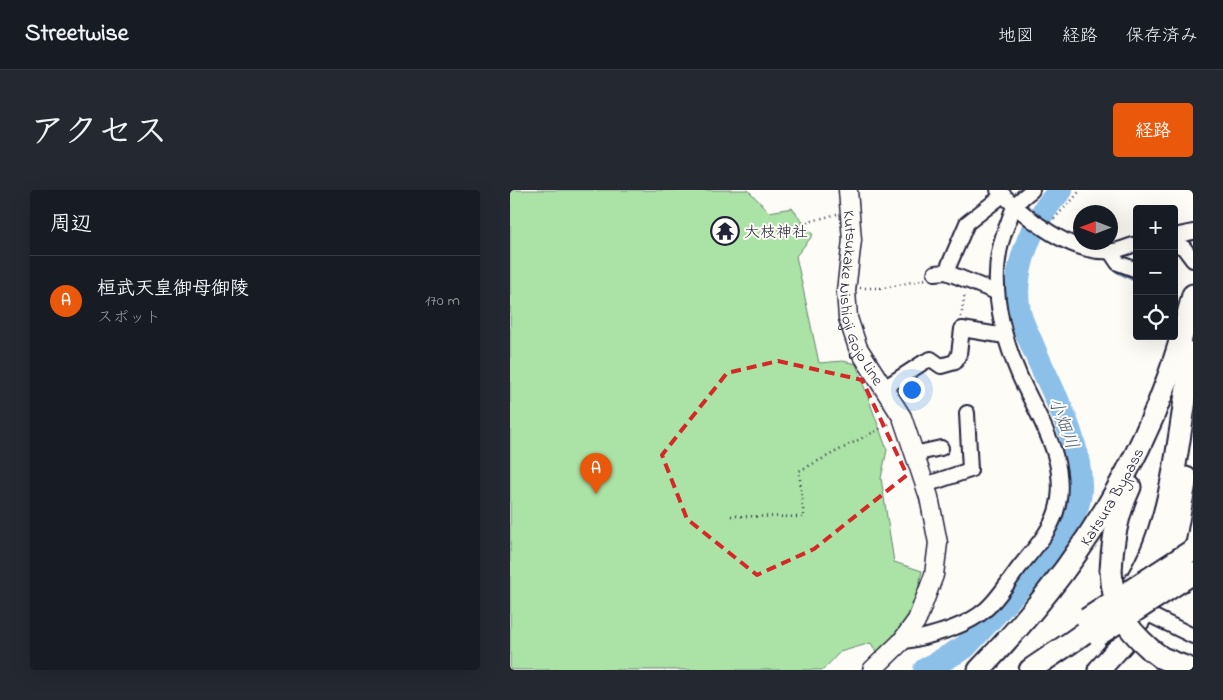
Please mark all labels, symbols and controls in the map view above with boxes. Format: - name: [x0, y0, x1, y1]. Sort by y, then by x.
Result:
- text: Streetwise: [25, 17, 129, 52]
- text: 地図: [998, 24, 1034, 50]
- text: 経路: [1062, 24, 1098, 50]
- text: 保存済み: [1126, 24, 1198, 50]
- button: 経路: [1113, 103, 1193, 157]
- text: アクセス: [30, 108, 168, 159]
- north arrow: [1073, 205, 1118, 250]
- map controls: [1133, 205, 1178, 340]
- button: +: [1133, 205, 1178, 250]
- street label: Kutsukake Nishioji Gojo Line: [832, 209, 889, 391]
- text: 周辺: [50, 210, 92, 240]
- temple icon: 大枝神社: [710, 216, 740, 246]
- place label: 大枝神社: [744, 221, 808, 245]
- button: −: [1133, 250, 1178, 295]
- text: 桓武天皇御母御陵: [97, 276, 249, 303]
- text: A: [61, 289, 71, 313]
- text: 170 m: [425, 289, 460, 313]
- button: locate: [1133, 295, 1178, 340]
- text: スポット: [97, 306, 161, 330]
- your location: [899, 377, 925, 403]
- water label: 小畑川: [1040, 394, 1084, 454]
- street label: Katsura Bypass: [1075, 444, 1151, 551]
- pin: A: [580, 453, 612, 494]

